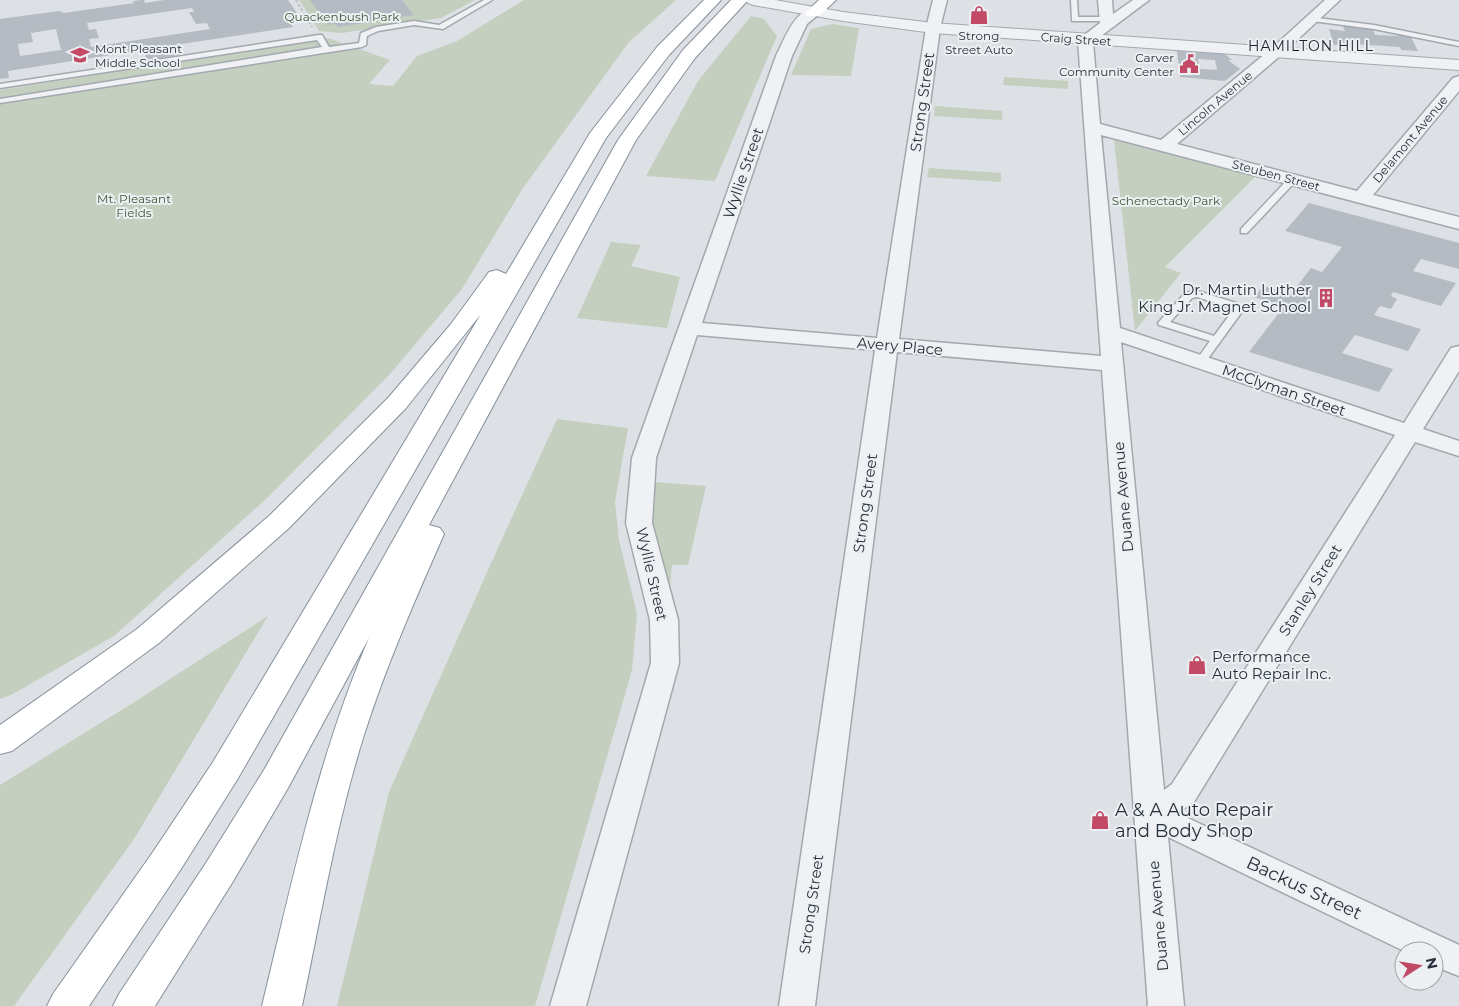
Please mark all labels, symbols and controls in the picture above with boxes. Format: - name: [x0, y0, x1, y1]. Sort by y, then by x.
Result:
- shop icon: Strong Street Auto: [968, 4, 990, 26]
- park label: Quackenbush Park: [285, 9, 400, 24]
- place label: Strong Street Auto: [945, 28, 1013, 57]
- street label: Craig Street: [1040, 29, 1112, 49]
- district label: HAMILTON HILL: [1248, 37, 1374, 55]
- place label: Mont Pleasant Middle School: [95, 41, 182, 70]
- school or university icon: Mont Pleasant Middle School: [69, 44, 91, 66]
- place label: Carver Community Center: [1059, 50, 1174, 79]
- street label: Strong Street: [906, 51, 938, 153]
- public building icon: Carver Community Center: [1178, 53, 1200, 75]
- street label: Lincoln Avenue: [1175, 68, 1255, 138]
- street label: Delamont Avenue: [1369, 92, 1451, 186]
- street label: Wyllie Street: [719, 125, 767, 221]
- street label: Steuben Street: [1230, 156, 1322, 194]
- park label: Mt. Pleasant Fields: [97, 191, 171, 220]
- park label: Schenectady Park: [1112, 193, 1221, 208]
- place label: Dr. Martin Luther King Jr. Magnet School: [1138, 280, 1311, 316]
- building icon: Dr. Martin Luther King Jr. Magnet School: [1315, 287, 1337, 309]
- street label: Avery Place: [856, 333, 944, 359]
- street label: McClyman Street: [1220, 360, 1348, 420]
- street label: Duane Avenue: [1109, 441, 1137, 553]
- street label: Strong Street: [849, 452, 881, 554]
- street label: Wyllie Street: [632, 525, 672, 623]
- street label: Stanley Street: [1274, 541, 1346, 639]
- place label: Performance Auto Repair Inc.: [1212, 647, 1331, 683]
- shop icon: Performance Auto Repair Inc.: [1186, 654, 1208, 676]
- place label: A & A Auto Repair and Body Shop: [1115, 799, 1274, 842]
- shop icon: A & A Auto Repair and Body Shop: [1089, 809, 1111, 831]
- street label: Backus Street: [1243, 852, 1365, 924]
- street label: Strong Street: [795, 853, 827, 955]
- street label: Duane Avenue: [1144, 860, 1172, 972]
- north arrow: [1394, 941, 1444, 991]
- text: N: [1422, 956, 1442, 971]

